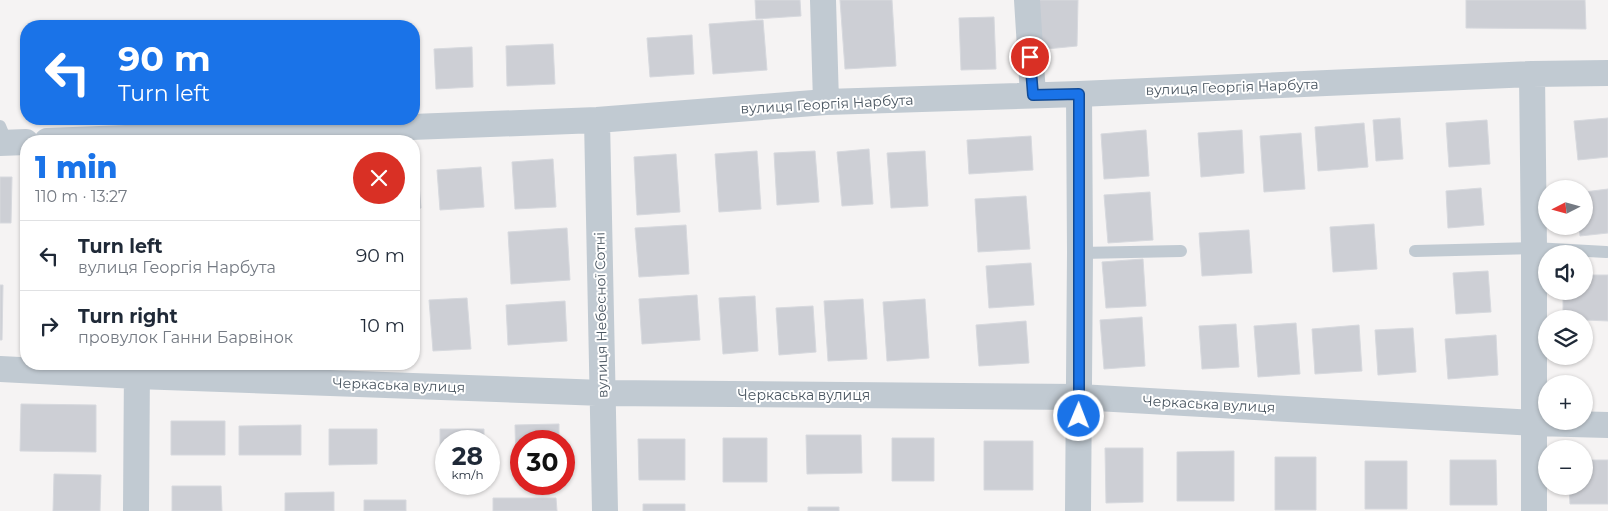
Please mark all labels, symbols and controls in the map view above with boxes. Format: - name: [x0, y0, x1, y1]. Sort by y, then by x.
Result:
- pin: [1009, 36, 1051, 78]
- text: 90 m: [118, 37, 211, 80]
- icon: left: [35, 40, 100, 105]
- icon: arrive: [1016, 43, 1044, 71]
- street label: вулиця Георгія Нарбута: [1145, 75, 1319, 99]
- text: Turn left: [118, 80, 210, 107]
- street label: вулиця Георгія Нарбута: [740, 90, 914, 118]
- text: 1 min: [35, 149, 118, 186]
- button: close: [353, 152, 405, 204]
- north arrow: [1538, 180, 1592, 235]
- map controls: [1538, 180, 1593, 495]
- text: 110 m · 13:27: [35, 187, 127, 206]
- street label: вулиця Небесної Сотні: [591, 232, 611, 398]
- text: Turn left: [78, 235, 163, 258]
- icon: left: [35, 242, 63, 270]
- text: 90 m: [356, 244, 405, 267]
- button: sound: [1538, 245, 1593, 300]
- text: вулиця Георгія Нарбута: [78, 258, 276, 277]
- text: Turn right: [78, 305, 178, 328]
- button: layers: [1538, 310, 1593, 365]
- icon: right: [35, 312, 63, 340]
- text: 10 m: [360, 314, 405, 337]
- text: провулок Ганни Барвінок: [78, 328, 293, 347]
- street label: Черкаська вулиця: [332, 374, 466, 396]
- button: +: [1538, 375, 1593, 430]
- street label: Черкаська вулиця: [738, 386, 870, 404]
- position arrow: [1052, 389, 1104, 441]
- street label: Черкаська вулиця: [1142, 392, 1276, 416]
- speed limit sign: 30: [510, 430, 575, 495]
- button: −: [1538, 440, 1593, 495]
- text: 28: [452, 441, 483, 471]
- text: km/h: [451, 467, 484, 482]

